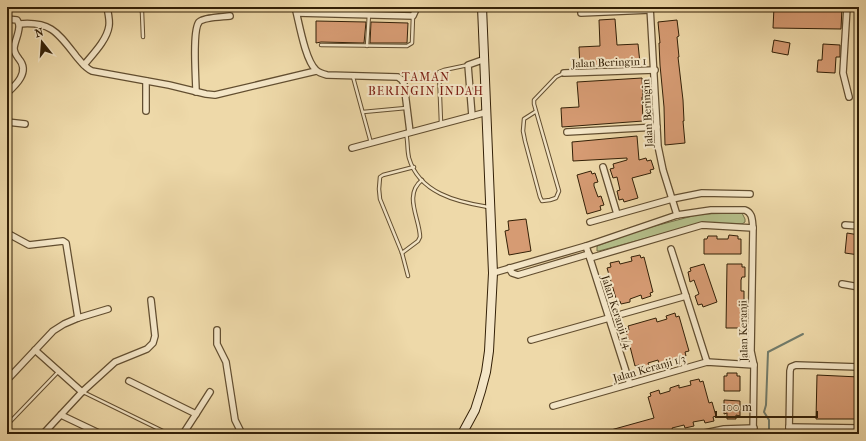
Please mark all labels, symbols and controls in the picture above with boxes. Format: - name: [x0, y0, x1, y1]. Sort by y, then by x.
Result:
- north arrow: [22, 22, 62, 62]
- text: N: [33, 25, 46, 40]
- street label: Jalan Beringin 1: [570, 55, 647, 70]
- district label: TAMAN BERINGIN INDAH: [368, 70, 484, 98]
- street label: Jalan Beringin: [639, 78, 656, 148]
- street label: Jalan Keranji 1/4: [598, 273, 635, 351]
- street label: Jalan Keranji: [736, 299, 751, 363]
- street label: Jalan Keranji 1/3: [610, 352, 687, 385]
- scale bar: [716, 393, 817, 419]
- text: 100 m: [722, 400, 752, 414]

